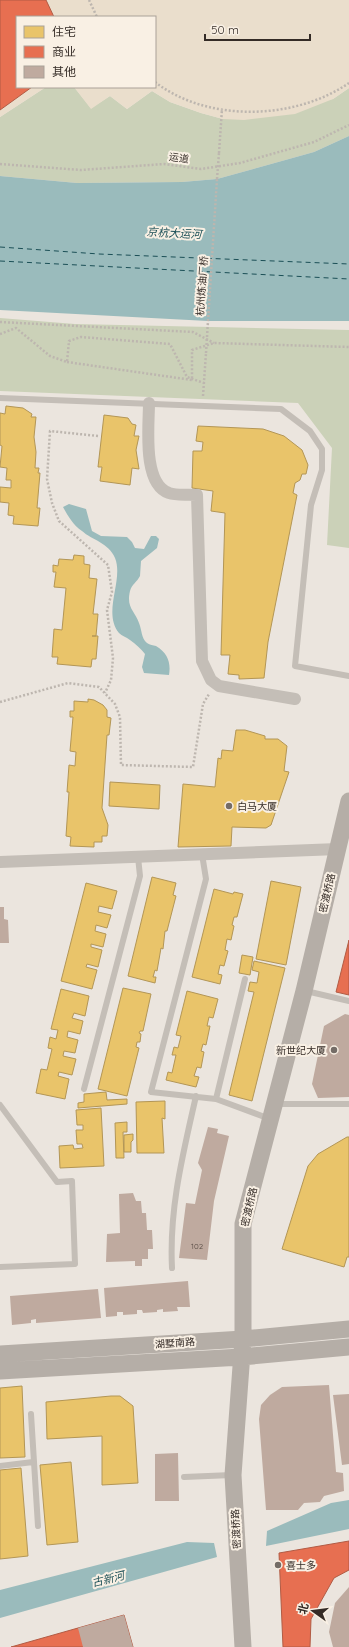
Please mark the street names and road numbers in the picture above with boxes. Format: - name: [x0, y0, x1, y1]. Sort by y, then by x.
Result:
- street label: 运道: [168, 150, 190, 166]
- street label: 杭州炼油厂桥: [193, 256, 211, 316]
- street label: 密渡桥路: [316, 872, 338, 914]
- street label: 密渡桥路: [238, 1186, 260, 1228]
- street label: 湖墅南路: [155, 1335, 195, 1351]
- street label: 密渡桥路: [228, 1509, 244, 1549]

